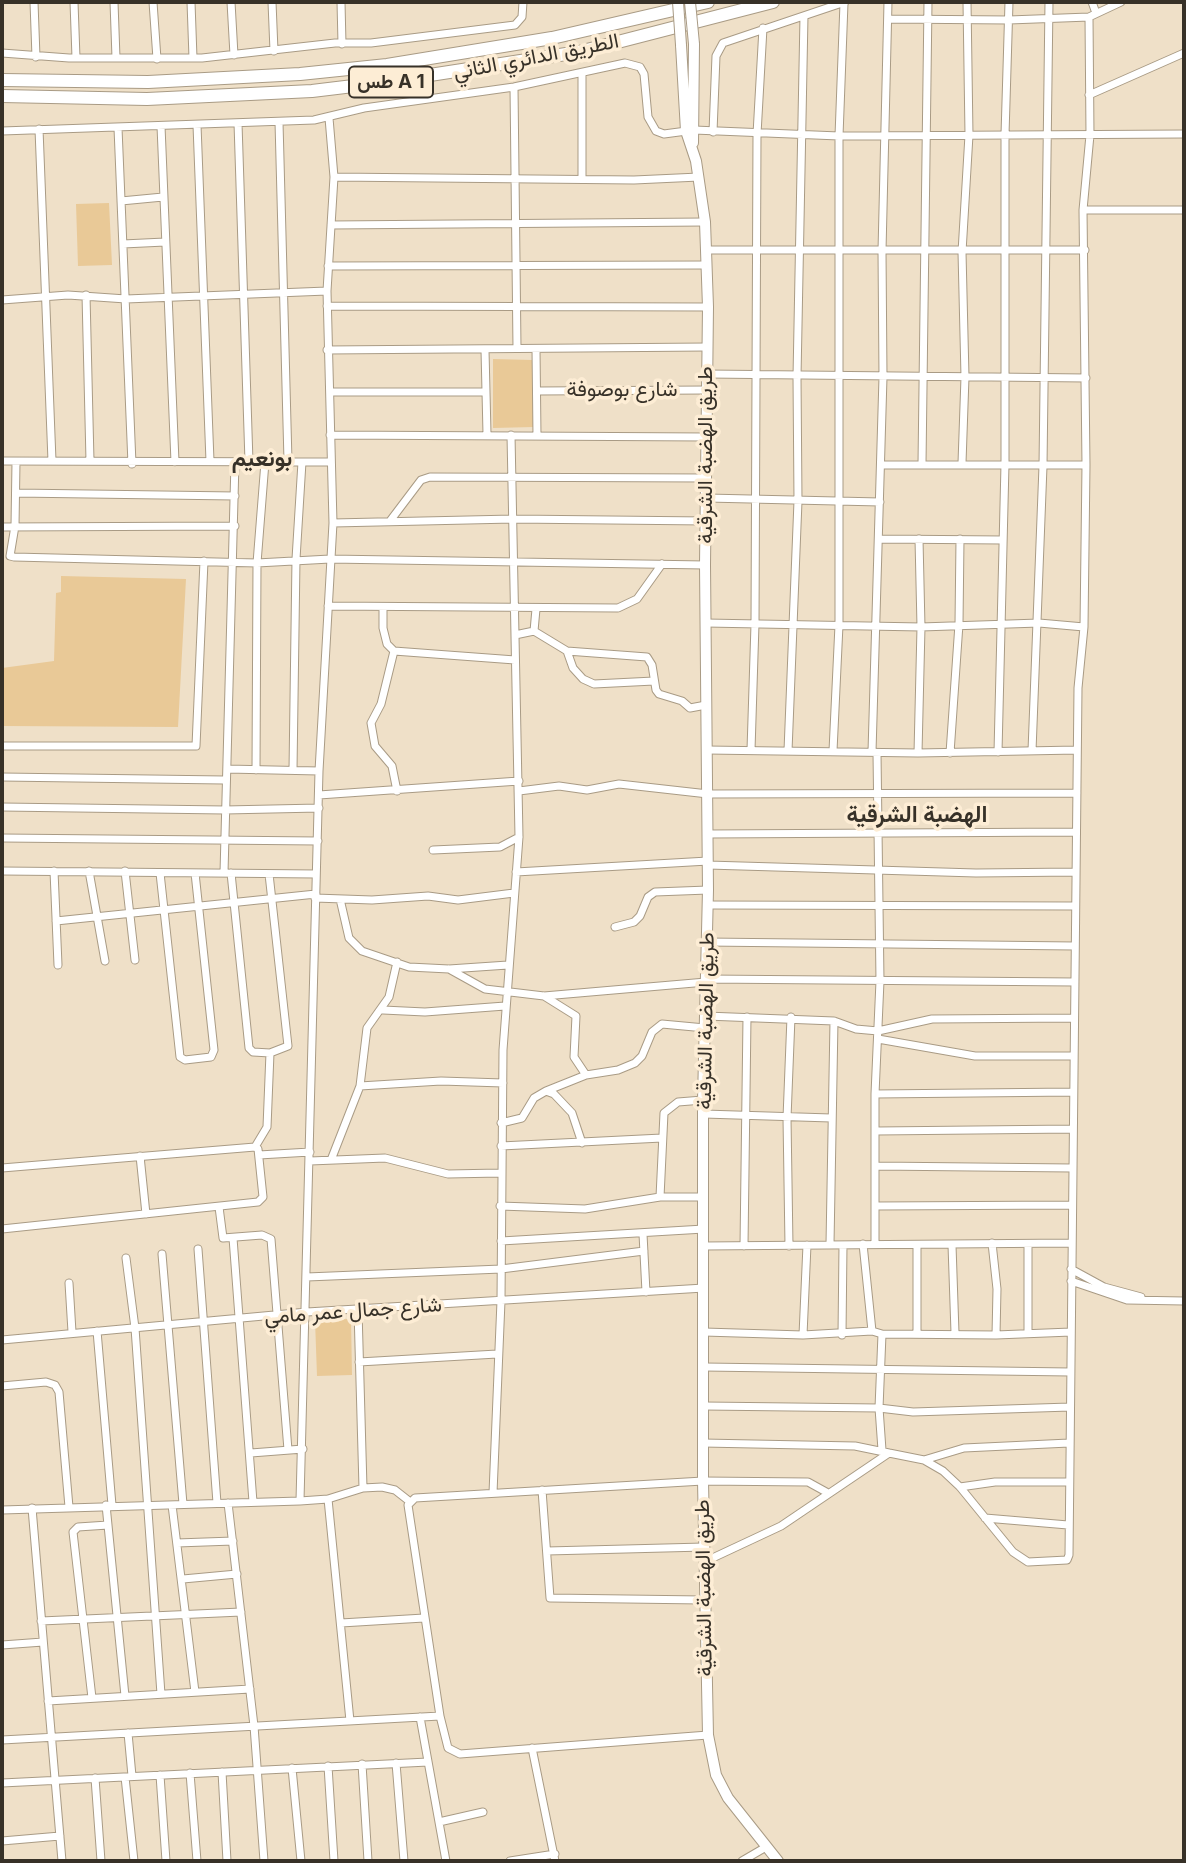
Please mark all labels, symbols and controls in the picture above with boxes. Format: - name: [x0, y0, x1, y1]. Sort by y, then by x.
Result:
- street label: الطريق الدائري الثاني: [451, 29, 621, 85]
- road number: طس A 1: [349, 66, 433, 97]
- street label: طريق الهضبة الشرقية: [693, 366, 719, 544]
- street label: شارع بوصوفة: [566, 377, 678, 403]
- district label: بونعيم: [232, 445, 292, 473]
- district label: الهضبة الشرقية: [847, 801, 987, 829]
- street label: طريق الهضبة الشرقية: [692, 932, 720, 1110]
- street label: شارع جمال عمر مامي: [263, 1292, 443, 1330]
- street label: طريق الهضبة الشرقية: [690, 1499, 718, 1677]

